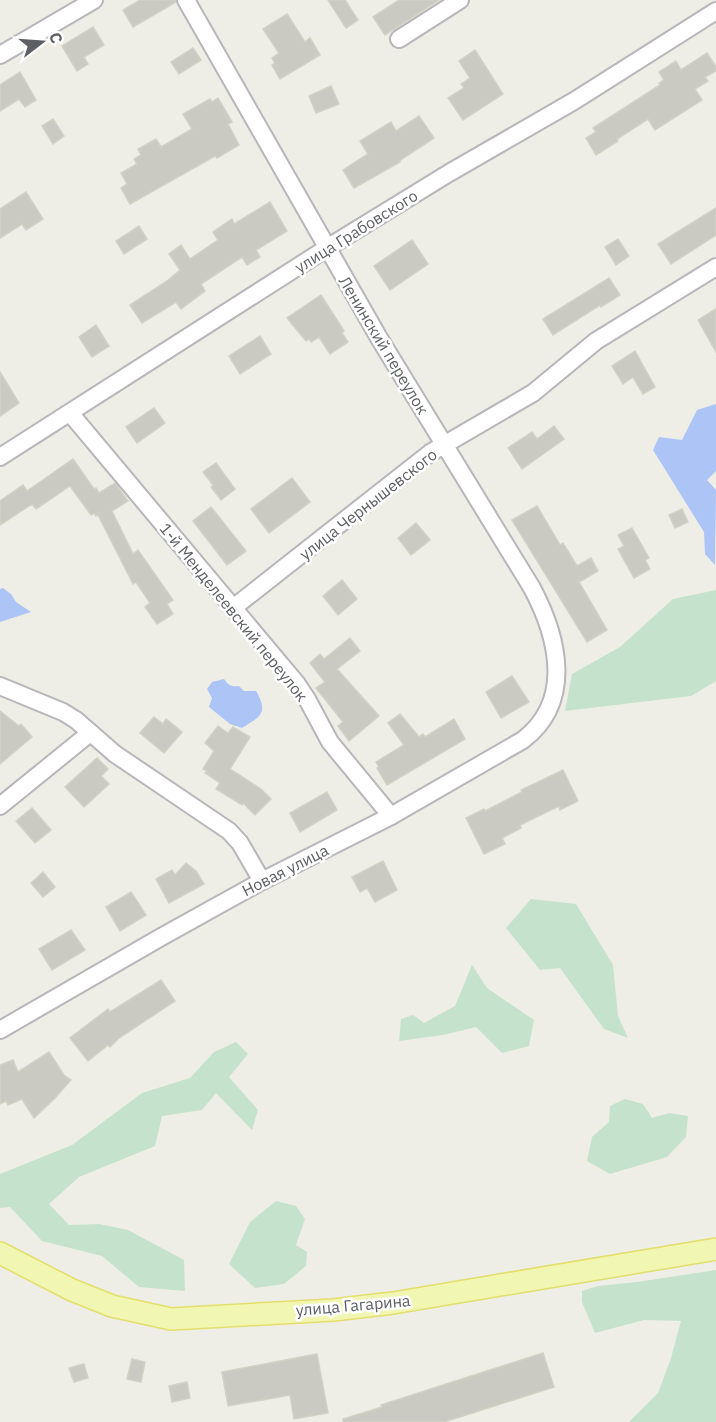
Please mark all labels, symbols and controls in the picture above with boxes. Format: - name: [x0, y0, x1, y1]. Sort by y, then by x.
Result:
- north arrow: [12, 12, 72, 72]
- text: С: [45, 30, 67, 46]
- street label: улица Грабовского: [291, 185, 421, 277]
- street label: Ленинский переулок: [335, 272, 433, 418]
- street label: улица Чернышевского: [295, 444, 441, 564]
- street label: 1-й Менделеевский переулок: [156, 519, 312, 706]
- street label: Новая улица: [238, 839, 332, 900]
- street label: улица Гагарина: [295, 1290, 412, 1320]

